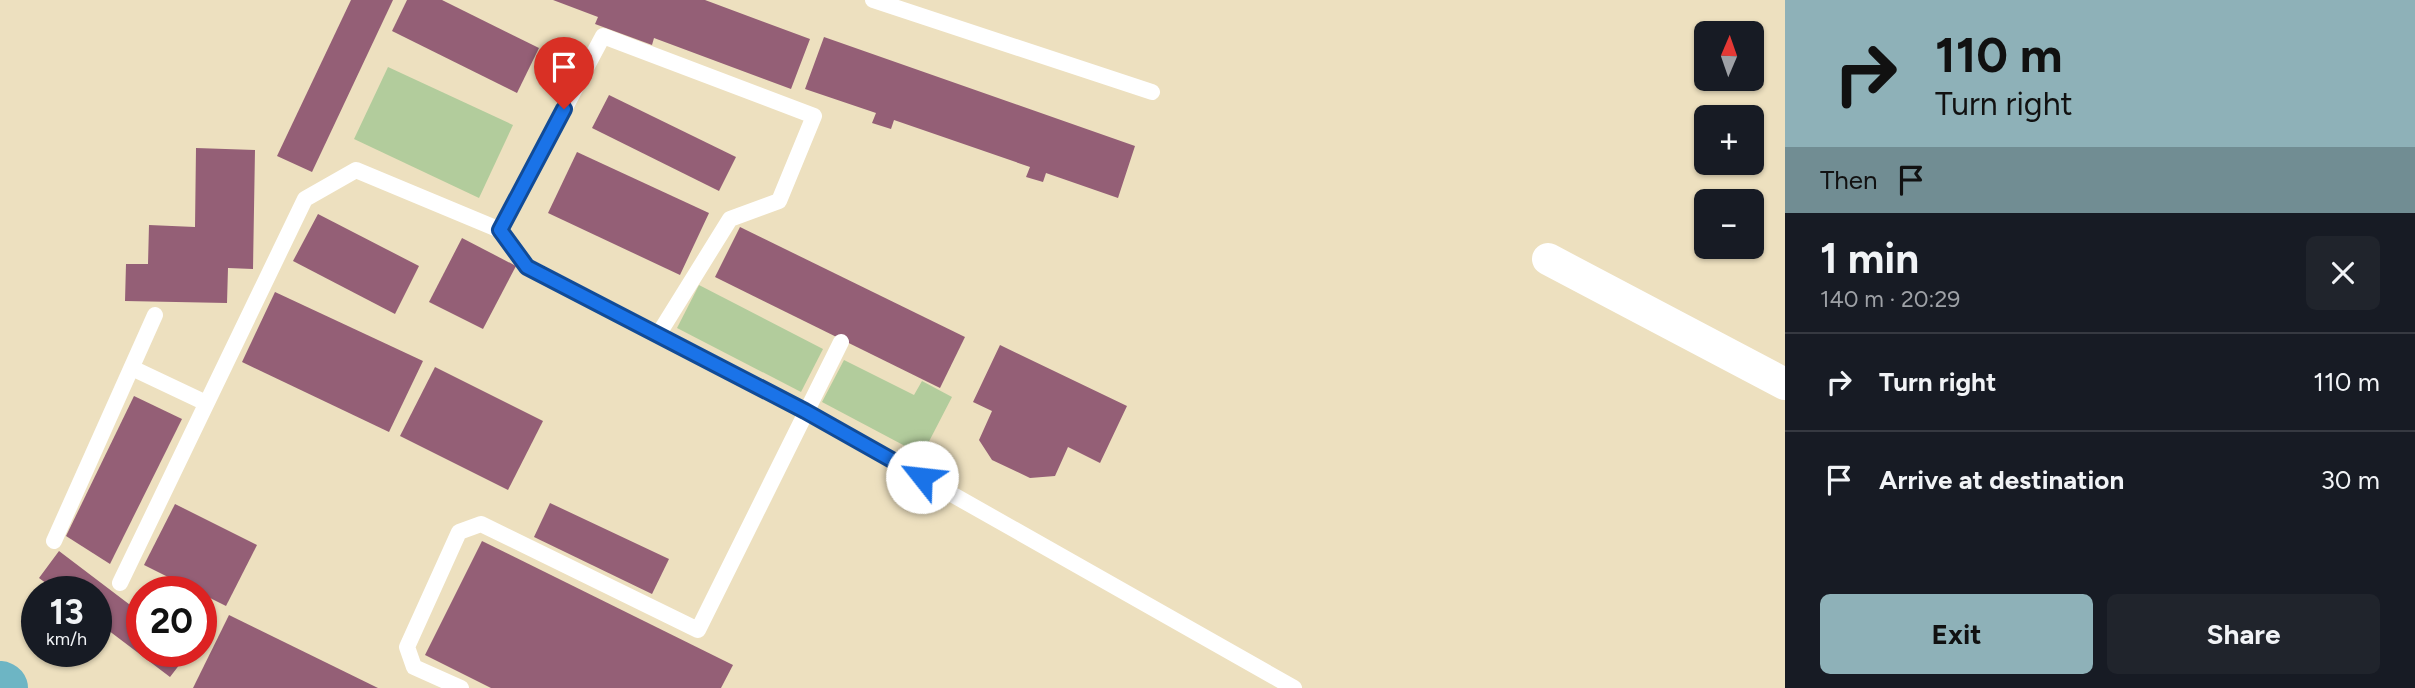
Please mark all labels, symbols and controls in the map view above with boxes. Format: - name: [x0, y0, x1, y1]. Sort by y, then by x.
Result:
- north arrow: [1694, 21, 1764, 91]
- map controls: [1694, 21, 1764, 259]
- text: 110 m: [1935, 25, 2063, 84]
- icon: right: [1820, 28, 1911, 119]
- pin: [534, 37, 594, 109]
- icon: arrive: [545, 48, 583, 86]
- text: Turn right: [1935, 85, 2073, 123]
- button: +: [1694, 105, 1764, 175]
- icon: arrive: [1892, 161, 1930, 199]
- text: Then: [1820, 164, 1878, 196]
- button: −: [1694, 189, 1764, 259]
- text: 1 min: [1820, 233, 1919, 284]
- button: close: [2306, 236, 2380, 310]
- text: 140 m · 20:29: [1820, 285, 1960, 313]
- icon: right: [1820, 363, 1858, 401]
- text: Turn right: [1879, 366, 1996, 398]
- text: 110 m: [2313, 366, 2380, 398]
- position arrow: [885, 440, 959, 514]
- icon: arrive: [1820, 461, 1858, 499]
- text: Arrive at destination: [1879, 464, 2124, 496]
- text: 30 m: [2321, 464, 2380, 496]
- speed limit sign: 20: [126, 576, 217, 667]
- text: 13: [49, 591, 84, 633]
- button: Exit: [1820, 594, 2093, 674]
- button: Share: [2107, 594, 2380, 674]
- text: km/h: [46, 628, 87, 650]

